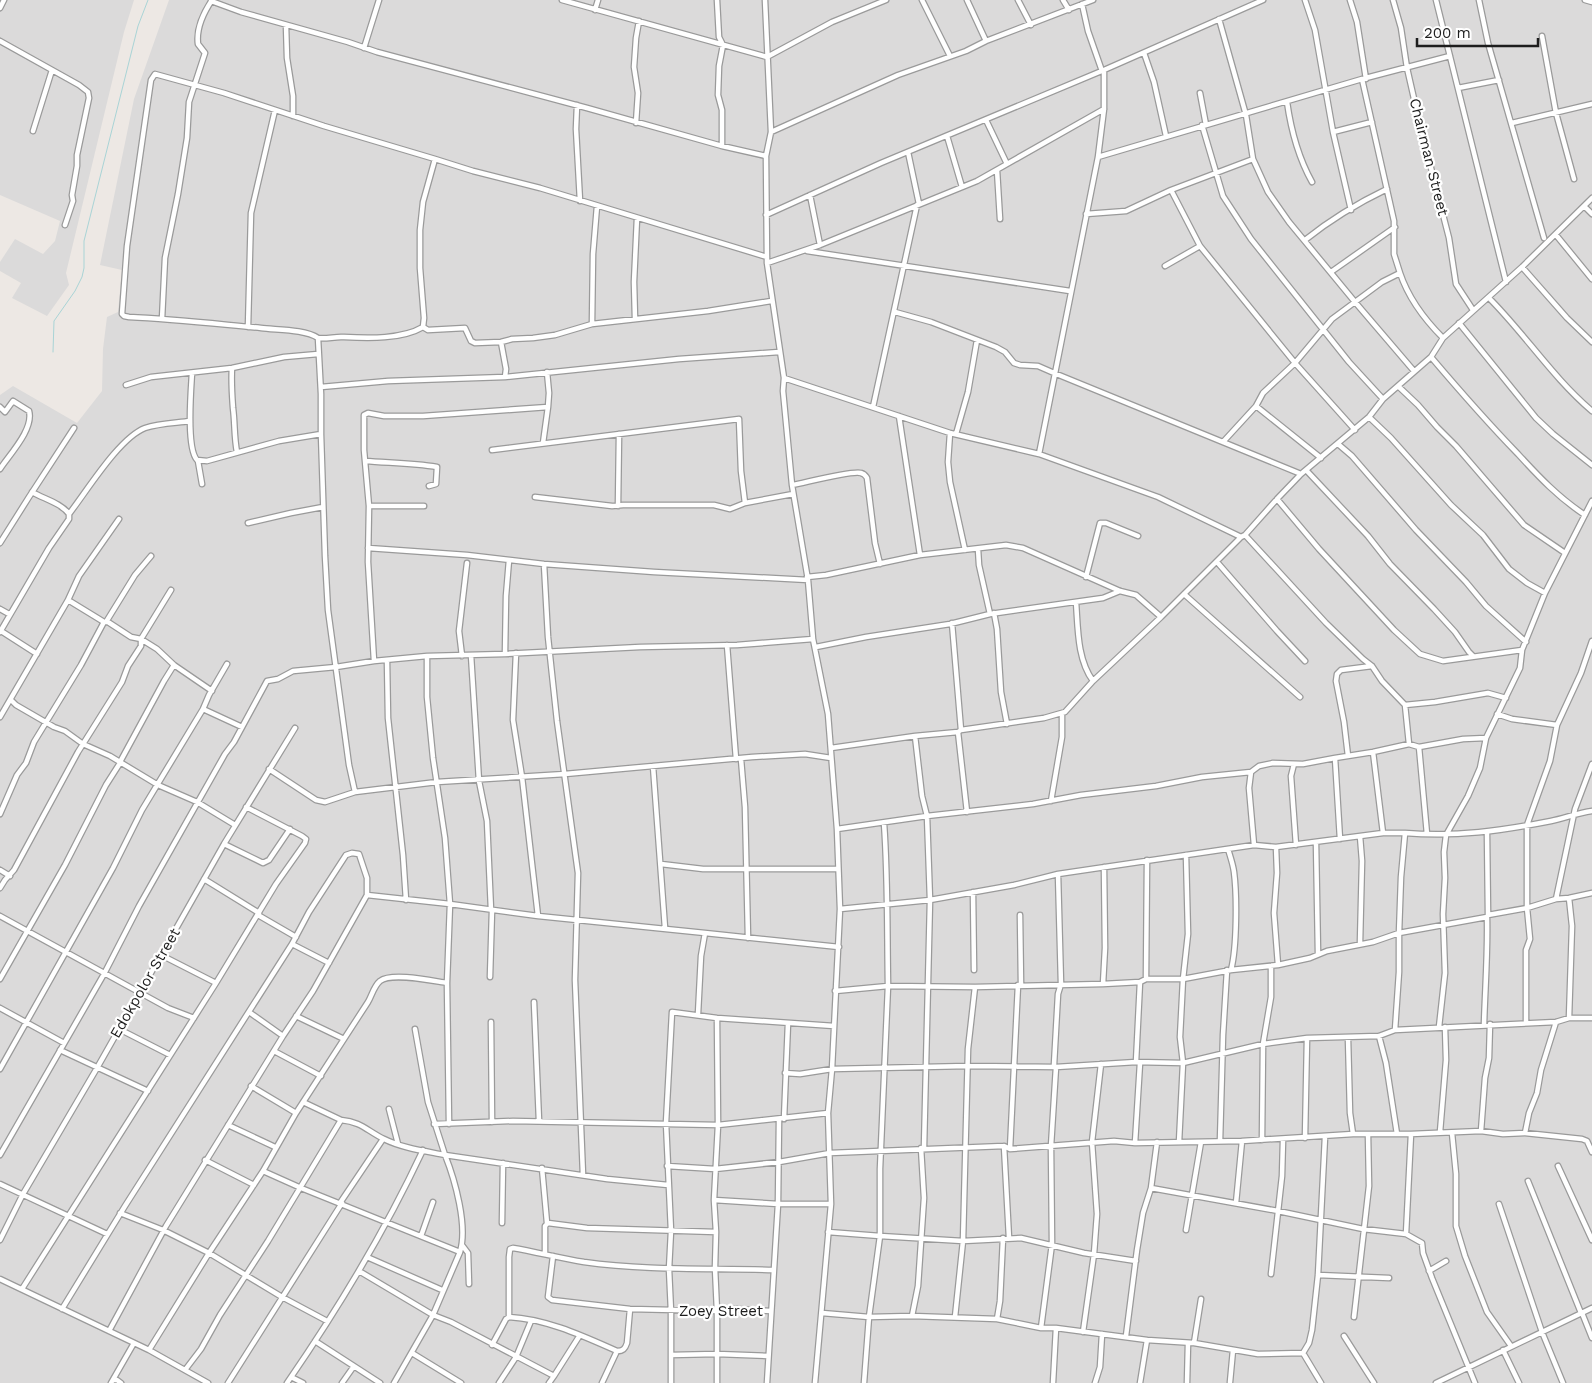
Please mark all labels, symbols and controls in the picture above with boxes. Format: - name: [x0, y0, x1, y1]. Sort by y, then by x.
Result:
- scale bar: [1417, 15, 1538, 47]
- text: 200 m: [1424, 24, 1471, 42]
- street label: Chairman Street: [1406, 96, 1452, 218]
- street label: Edokpolor Street: [106, 924, 184, 1041]
- street label: Zoey Street: [679, 1302, 764, 1320]

